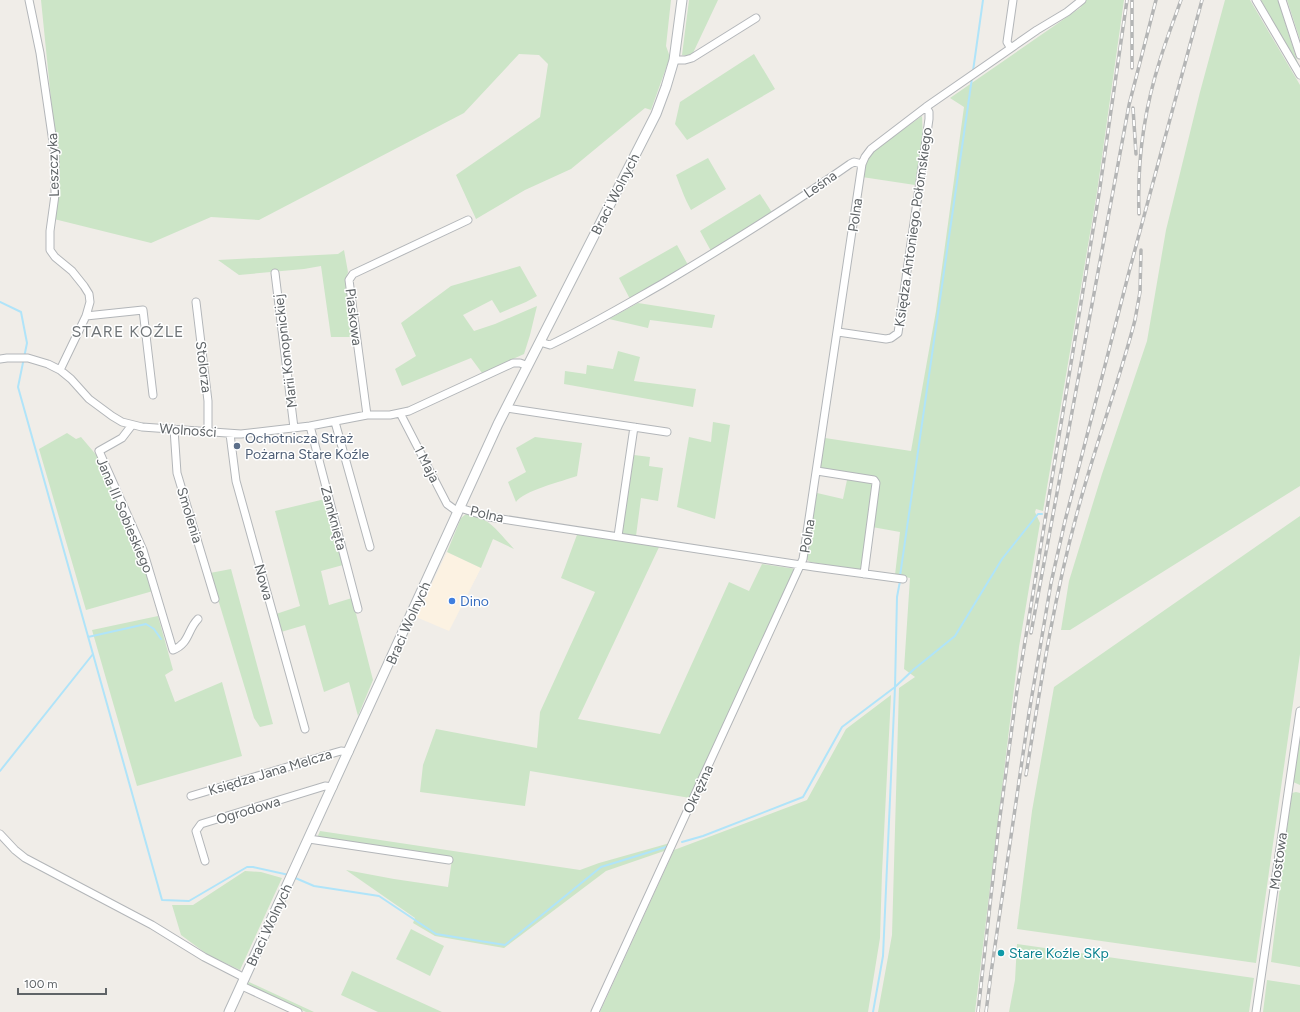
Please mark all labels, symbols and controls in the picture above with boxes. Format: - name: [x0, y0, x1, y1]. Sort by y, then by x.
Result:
- street label: Księdza Antoniego Połomskiego: [891, 126, 936, 328]
- street label: Leszczyka: [44, 133, 63, 197]
- street label: Braci Wolnych: [588, 151, 643, 238]
- street label: Leśna: [800, 167, 840, 202]
- street label: Polna: [845, 197, 866, 233]
- street label: Piaskowa: [342, 287, 365, 347]
- street label: Marii Konopnickiej: [270, 293, 301, 409]
- district label: STARE KOŹLE: [71, 322, 185, 341]
- street label: Stolorza: [192, 340, 215, 394]
- street label: Wolności: [159, 420, 217, 441]
- place label: Ochotnicza Straż Pożarna Stare Koźle: [245, 430, 370, 463]
- marker: Ochotnicza Straż Pożarna Stare Koźle: [232, 441, 242, 451]
- street label: 1 Maja: [410, 443, 443, 486]
- street label: Jana III Sobieskiego: [92, 455, 157, 576]
- street label: Zamknięta: [317, 484, 350, 552]
- street label: Smolenia: [173, 485, 206, 545]
- street label: Polna: [468, 502, 505, 527]
- street label: Polna: [796, 518, 819, 554]
- street label: Nowa: [250, 562, 277, 602]
- street label: Braci Wolnych: [383, 579, 434, 667]
- place label: Dino: [460, 593, 489, 610]
- marker: Dino: [447, 596, 457, 606]
- street label: Księdza Jana Melcza: [206, 746, 334, 799]
- street label: Okrężna: [680, 762, 717, 816]
- street label: Ogrodowa: [214, 793, 282, 828]
- street label: Mostowa: [1266, 831, 1291, 891]
- street label: Braci Wolnych: [243, 881, 296, 969]
- place label: Stare Koźle SKp: [1009, 945, 1109, 962]
- marker: Stare Koźle SKp: [996, 948, 1006, 958]
- scale bar: [18, 970, 106, 996]
- text: 100 m: [24, 977, 58, 991]

